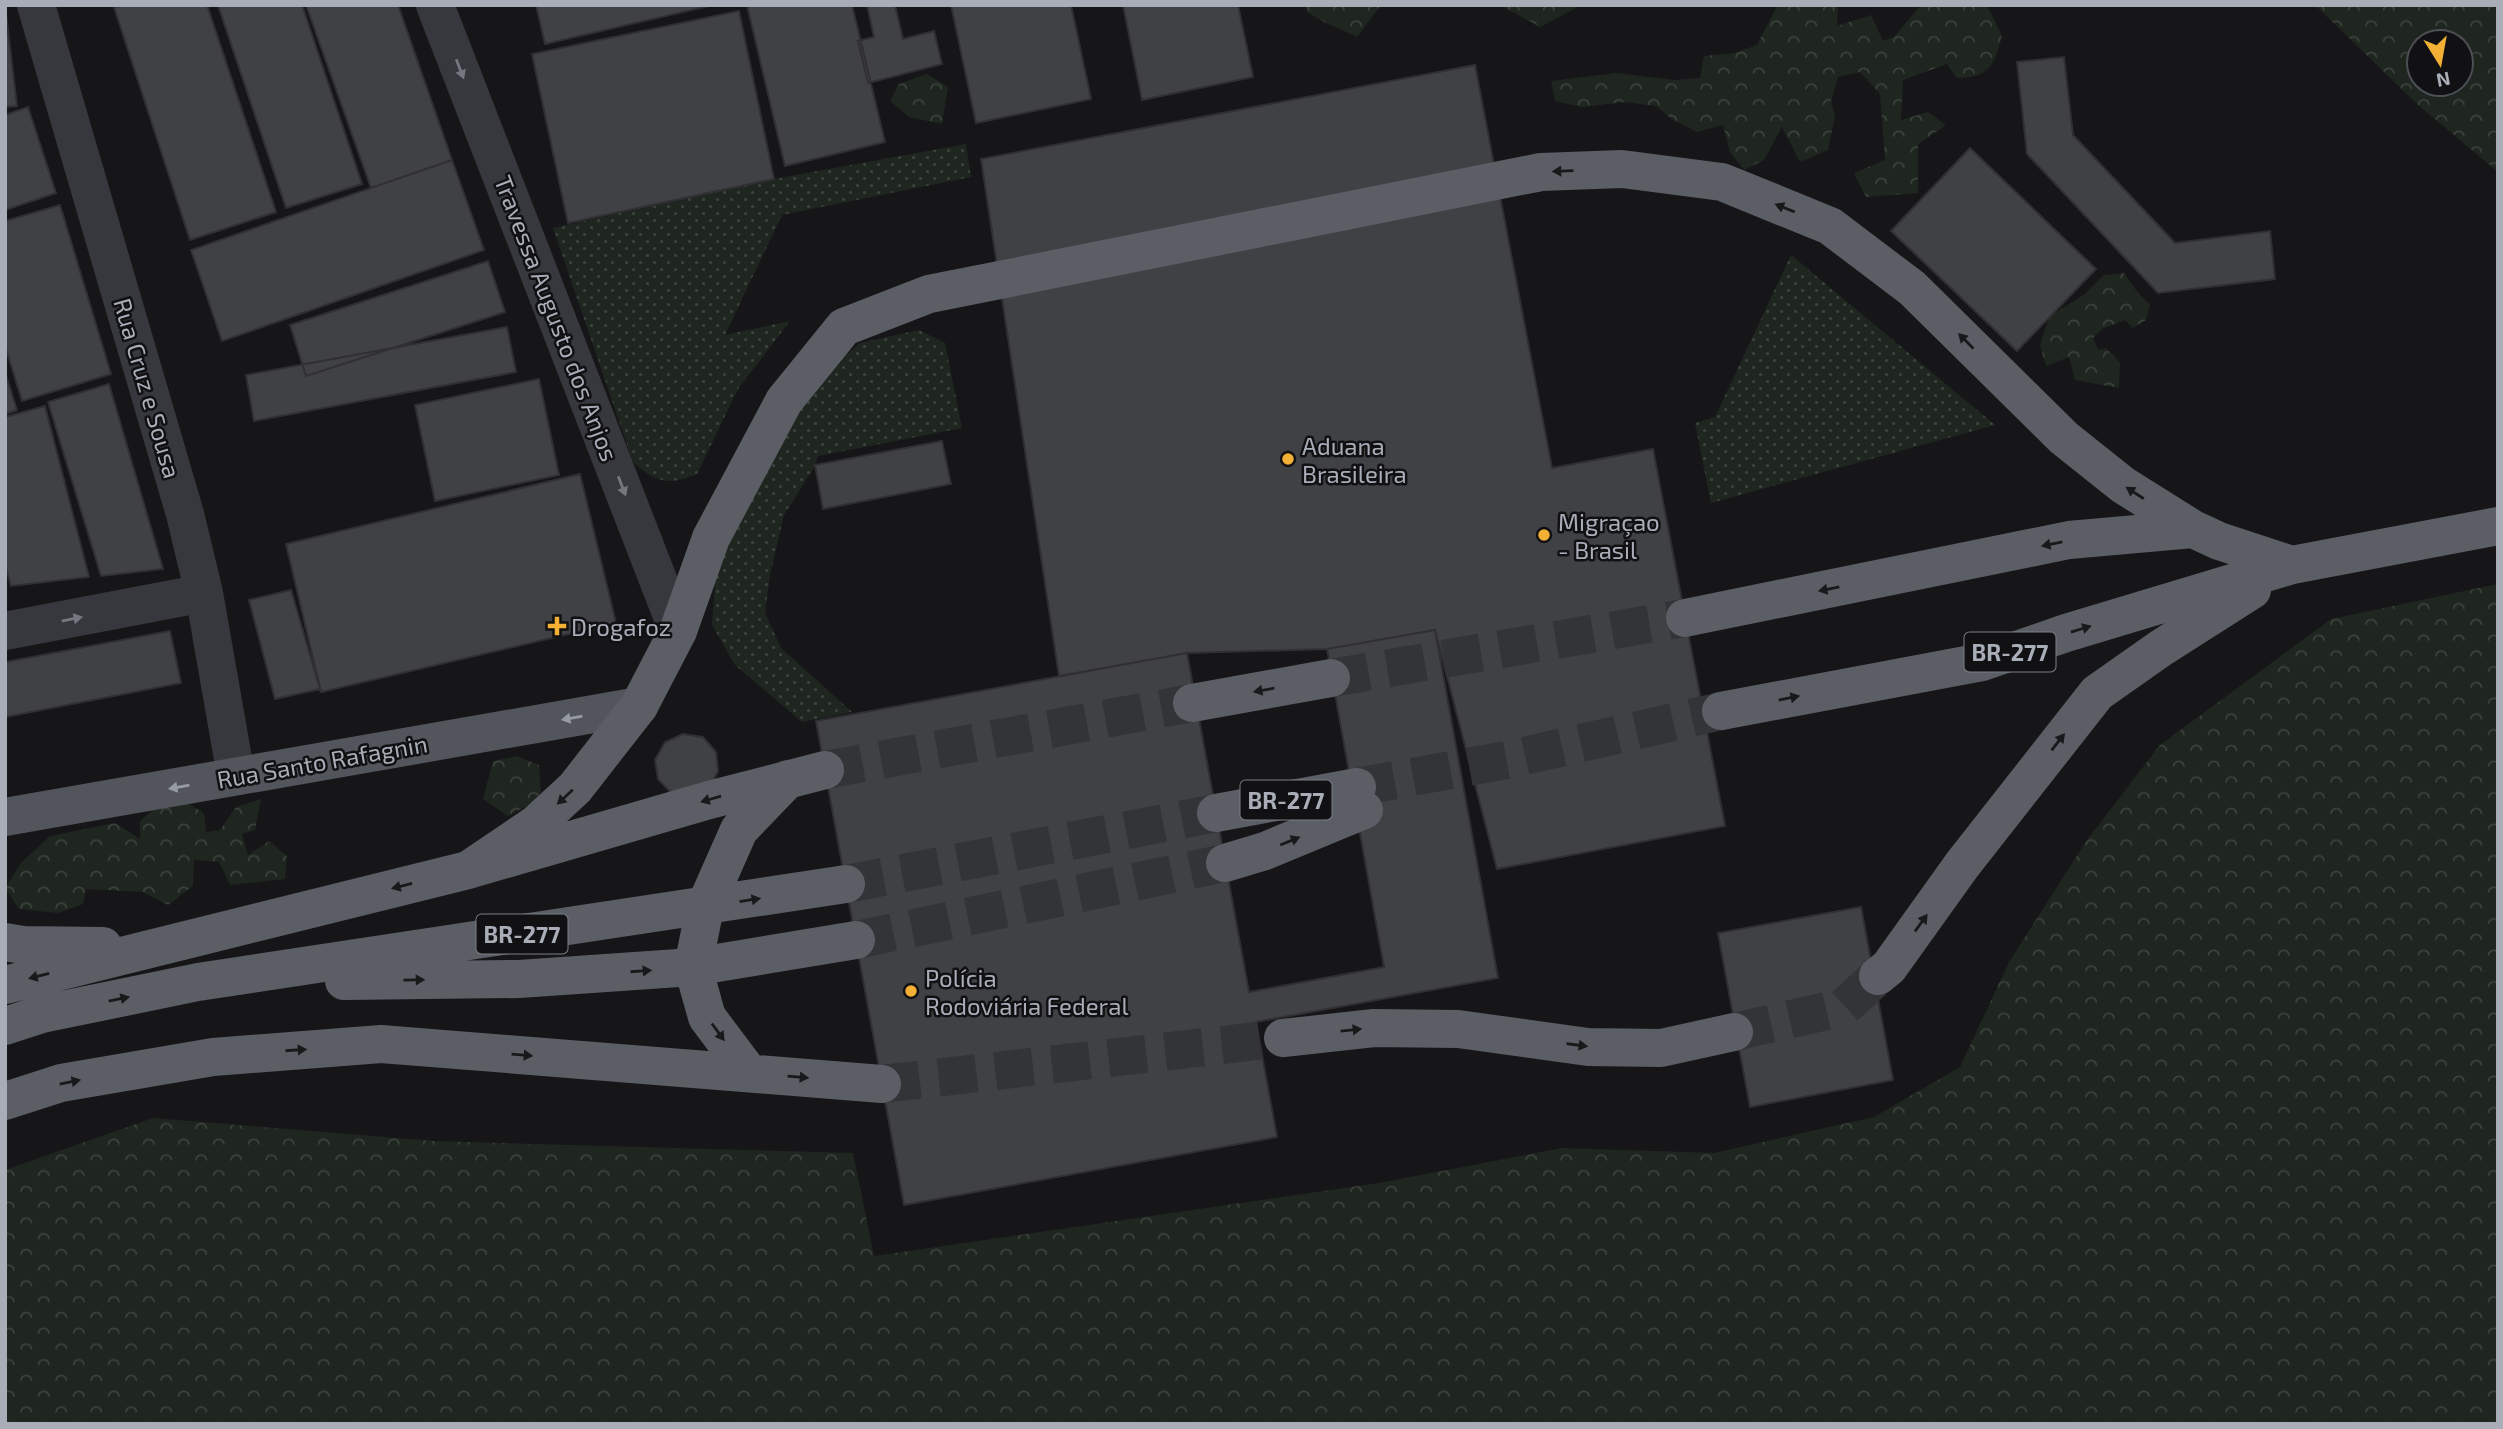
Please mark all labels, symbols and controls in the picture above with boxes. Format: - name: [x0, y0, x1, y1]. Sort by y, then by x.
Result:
- north arrow: [2405, 28, 2475, 98]
- one-way arrow: [454, 58, 465, 79]
- text: N: [2434, 68, 2452, 93]
- one-way arrow: [1552, 166, 1574, 177]
- street label: Travessa Augusto dos Anjos: [489, 171, 625, 465]
- one-way arrow: [1774, 202, 1795, 213]
- street label: Rua Cruz e Sousa: [108, 295, 188, 481]
- one-way arrow: [1958, 334, 1975, 350]
- place label: Aduana Brasileira: [1302, 431, 1407, 488]
- marker: Aduana Brasileira: [1280, 451, 1296, 467]
- one-way arrow: [617, 476, 628, 497]
- one-way arrow: [2125, 486, 2145, 499]
- place label: Migraçao - Brasil: [1558, 507, 1660, 564]
- marker: Migraçao - Brasil: [1536, 527, 1552, 543]
- one-way arrow: [2041, 538, 2063, 549]
- one-way arrow: [1818, 584, 1840, 595]
- place label: Drogafoz: [571, 612, 671, 641]
- one-way arrow: [61, 613, 83, 624]
- marker: Drogafoz: [549, 618, 565, 634]
- one-way arrow: [2070, 623, 2091, 633]
- road number: BR-277: [1965, 632, 2056, 672]
- one-way arrow: [1253, 685, 1275, 696]
- one-way arrow: [1778, 693, 1800, 704]
- one-way arrow: [561, 713, 583, 724]
- street label: Rua Santo Rafagnin: [214, 728, 430, 794]
- one-way arrow: [2051, 733, 2066, 751]
- road number: BR-277: [1240, 780, 1332, 820]
- one-way arrow: [168, 781, 190, 792]
- one-way arrow: [557, 788, 574, 804]
- one-way arrow: [701, 795, 722, 805]
- one-way arrow: [1279, 836, 1300, 847]
- one-way arrow: [391, 881, 413, 892]
- one-way arrow: [739, 894, 761, 905]
- road number: BR-277: [476, 914, 568, 953]
- one-way arrow: [1913, 914, 1927, 932]
- place label: Polícia Rodoviária Federal: [925, 963, 1129, 1020]
- one-way arrow: [630, 965, 652, 976]
- one-way arrow: [27, 971, 49, 982]
- one-way arrow: [403, 974, 425, 986]
- marker: Polícia Rodoviária Federal: [903, 983, 919, 999]
- one-way arrow: [108, 993, 130, 1004]
- one-way arrow: [711, 1023, 725, 1041]
- one-way arrow: [1340, 1025, 1362, 1036]
- one-way arrow: [1567, 1040, 1589, 1051]
- one-way arrow: [285, 1044, 307, 1055]
- one-way arrow: [512, 1050, 534, 1061]
- one-way arrow: [787, 1072, 809, 1083]
- one-way arrow: [60, 1076, 82, 1087]

